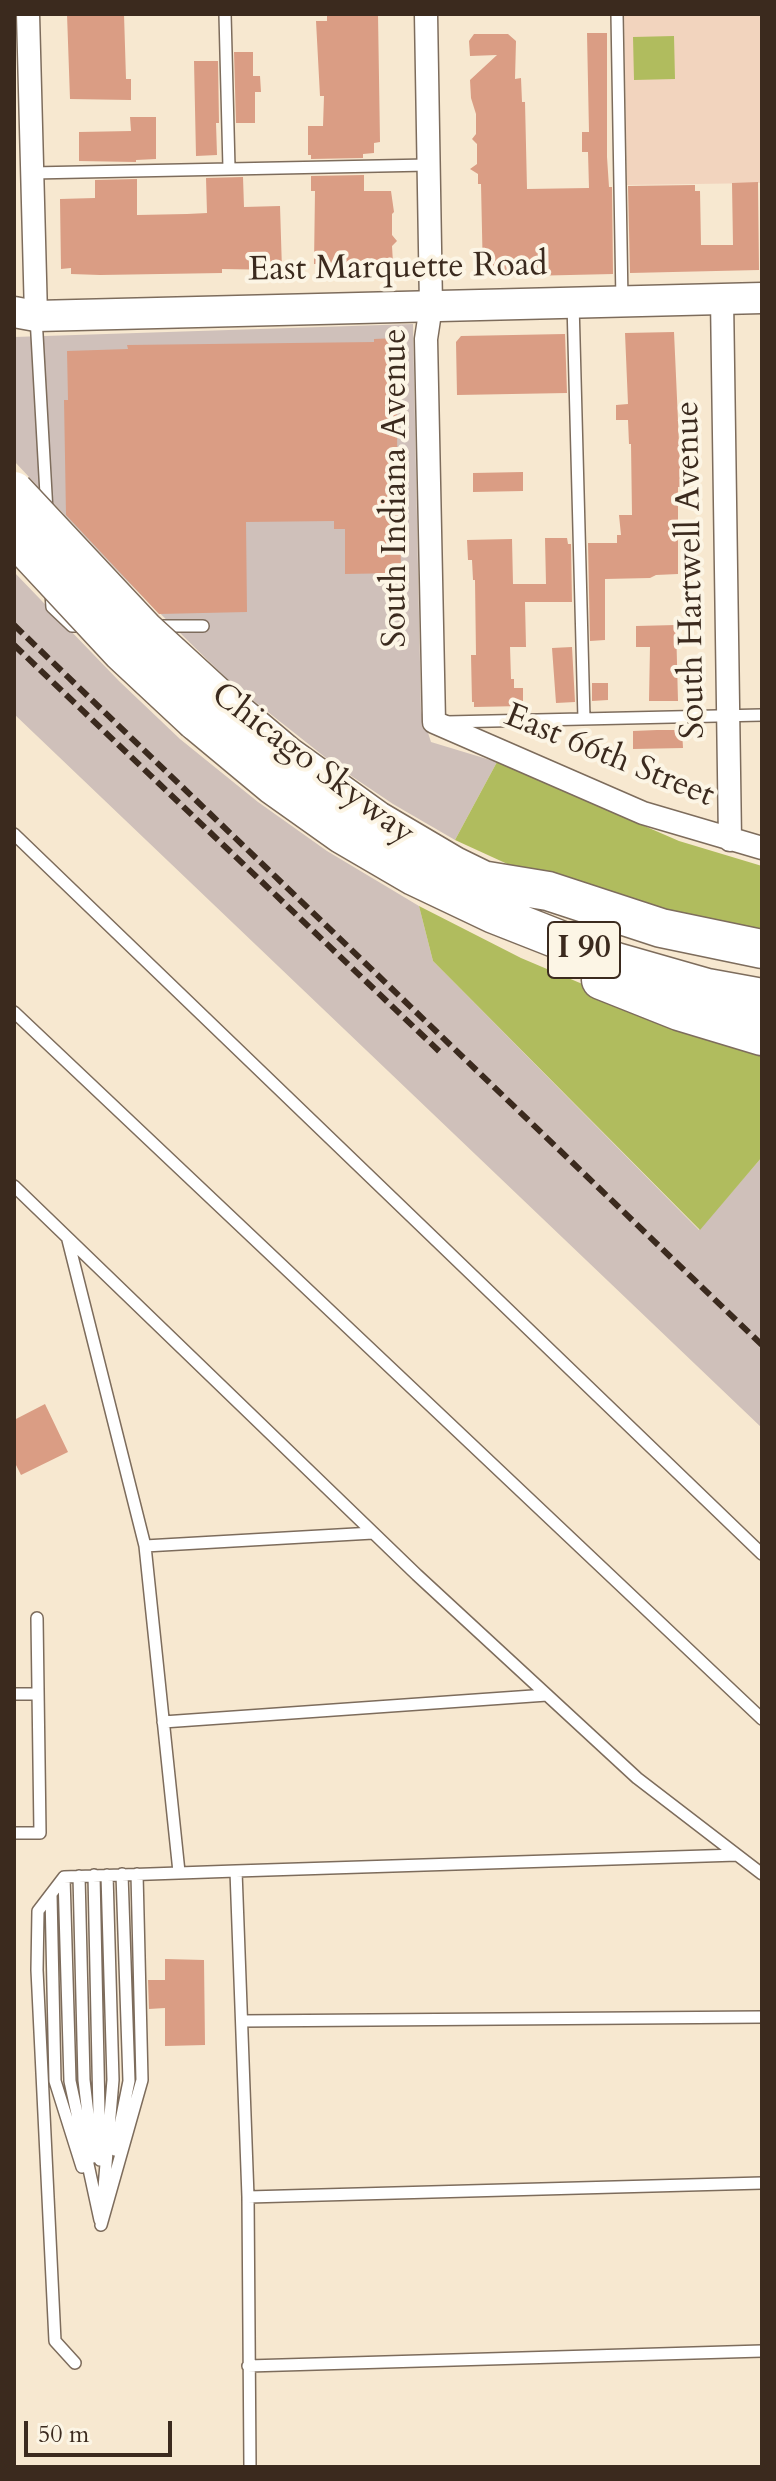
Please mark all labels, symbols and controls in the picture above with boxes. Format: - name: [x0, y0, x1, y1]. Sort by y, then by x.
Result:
- street label: East Marquette Road: [248, 246, 548, 292]
- street label: South Indiana Avenue: [377, 328, 417, 648]
- street label: South Hartwell Avenue: [669, 401, 715, 739]
- street label: Chicago Skyway: [202, 675, 422, 855]
- street label: East 66th Street: [498, 696, 720, 818]
- road number: I 90: [548, 922, 620, 978]
- scale bar: [28, 2405, 176, 2455]
- text: 50 m: [38, 2418, 89, 2451]

